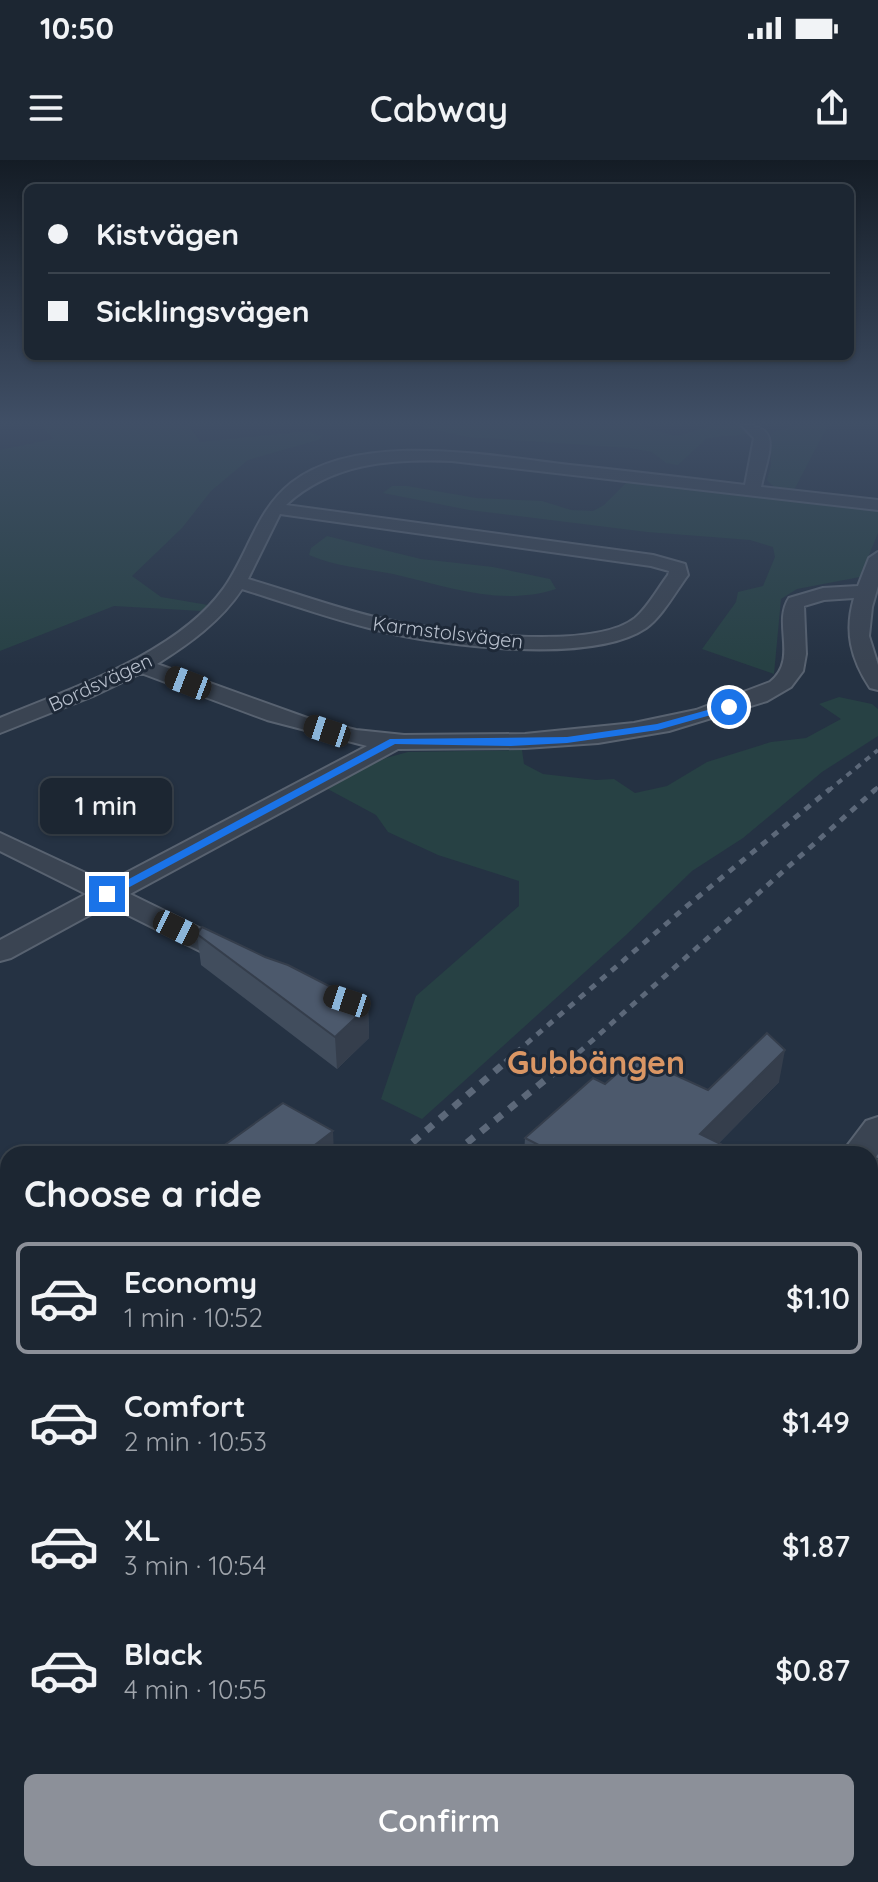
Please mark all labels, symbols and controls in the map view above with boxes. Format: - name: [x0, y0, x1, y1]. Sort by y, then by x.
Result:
- text: 10:50: [40, 9, 114, 47]
- icon: menu: [24, 86, 68, 130]
- text: Cabway: [370, 86, 508, 131]
- icon: share: [810, 86, 854, 130]
- text: Kistvägen: [96, 215, 239, 253]
- text: Sicklingsvägen: [96, 292, 310, 330]
- street label: Karmstolsvägen: [371, 610, 525, 654]
- street label: Bordsvägen: [44, 647, 156, 717]
- car: [161, 663, 215, 703]
- route start: [711, 689, 747, 725]
- car: [300, 712, 354, 750]
- callout: 1 min: [41, 778, 173, 834]
- text: 1 min: [75, 789, 137, 822]
- route end: [89, 876, 125, 912]
- car: [149, 907, 203, 949]
- car: [320, 982, 374, 1020]
- district label: Gubbängen: [507, 1042, 685, 1082]
- text: Choose a ride: [24, 1171, 262, 1216]
- icon: car: [28, 1262, 100, 1334]
- text: Economy: [124, 1263, 257, 1301]
- text: $1.10: [786, 1279, 850, 1317]
- text: 1 min · 10:52: [124, 1301, 263, 1334]
- icon: car: [28, 1386, 100, 1458]
- text: Comfort: [124, 1387, 245, 1425]
- text: $1.49: [782, 1403, 850, 1441]
- text: 2 min · 10:53: [124, 1425, 267, 1458]
- icon: car: [28, 1510, 100, 1582]
- text: XL: [124, 1511, 161, 1549]
- text: $1.87: [782, 1527, 850, 1565]
- text: 3 min · 10:54: [124, 1549, 266, 1582]
- icon: car: [28, 1634, 100, 1706]
- text: Black: [124, 1635, 203, 1673]
- text: $0.87: [775, 1651, 850, 1689]
- text: 4 min · 10:55: [124, 1673, 267, 1706]
- button: Confirm: [24, 1774, 854, 1866]

